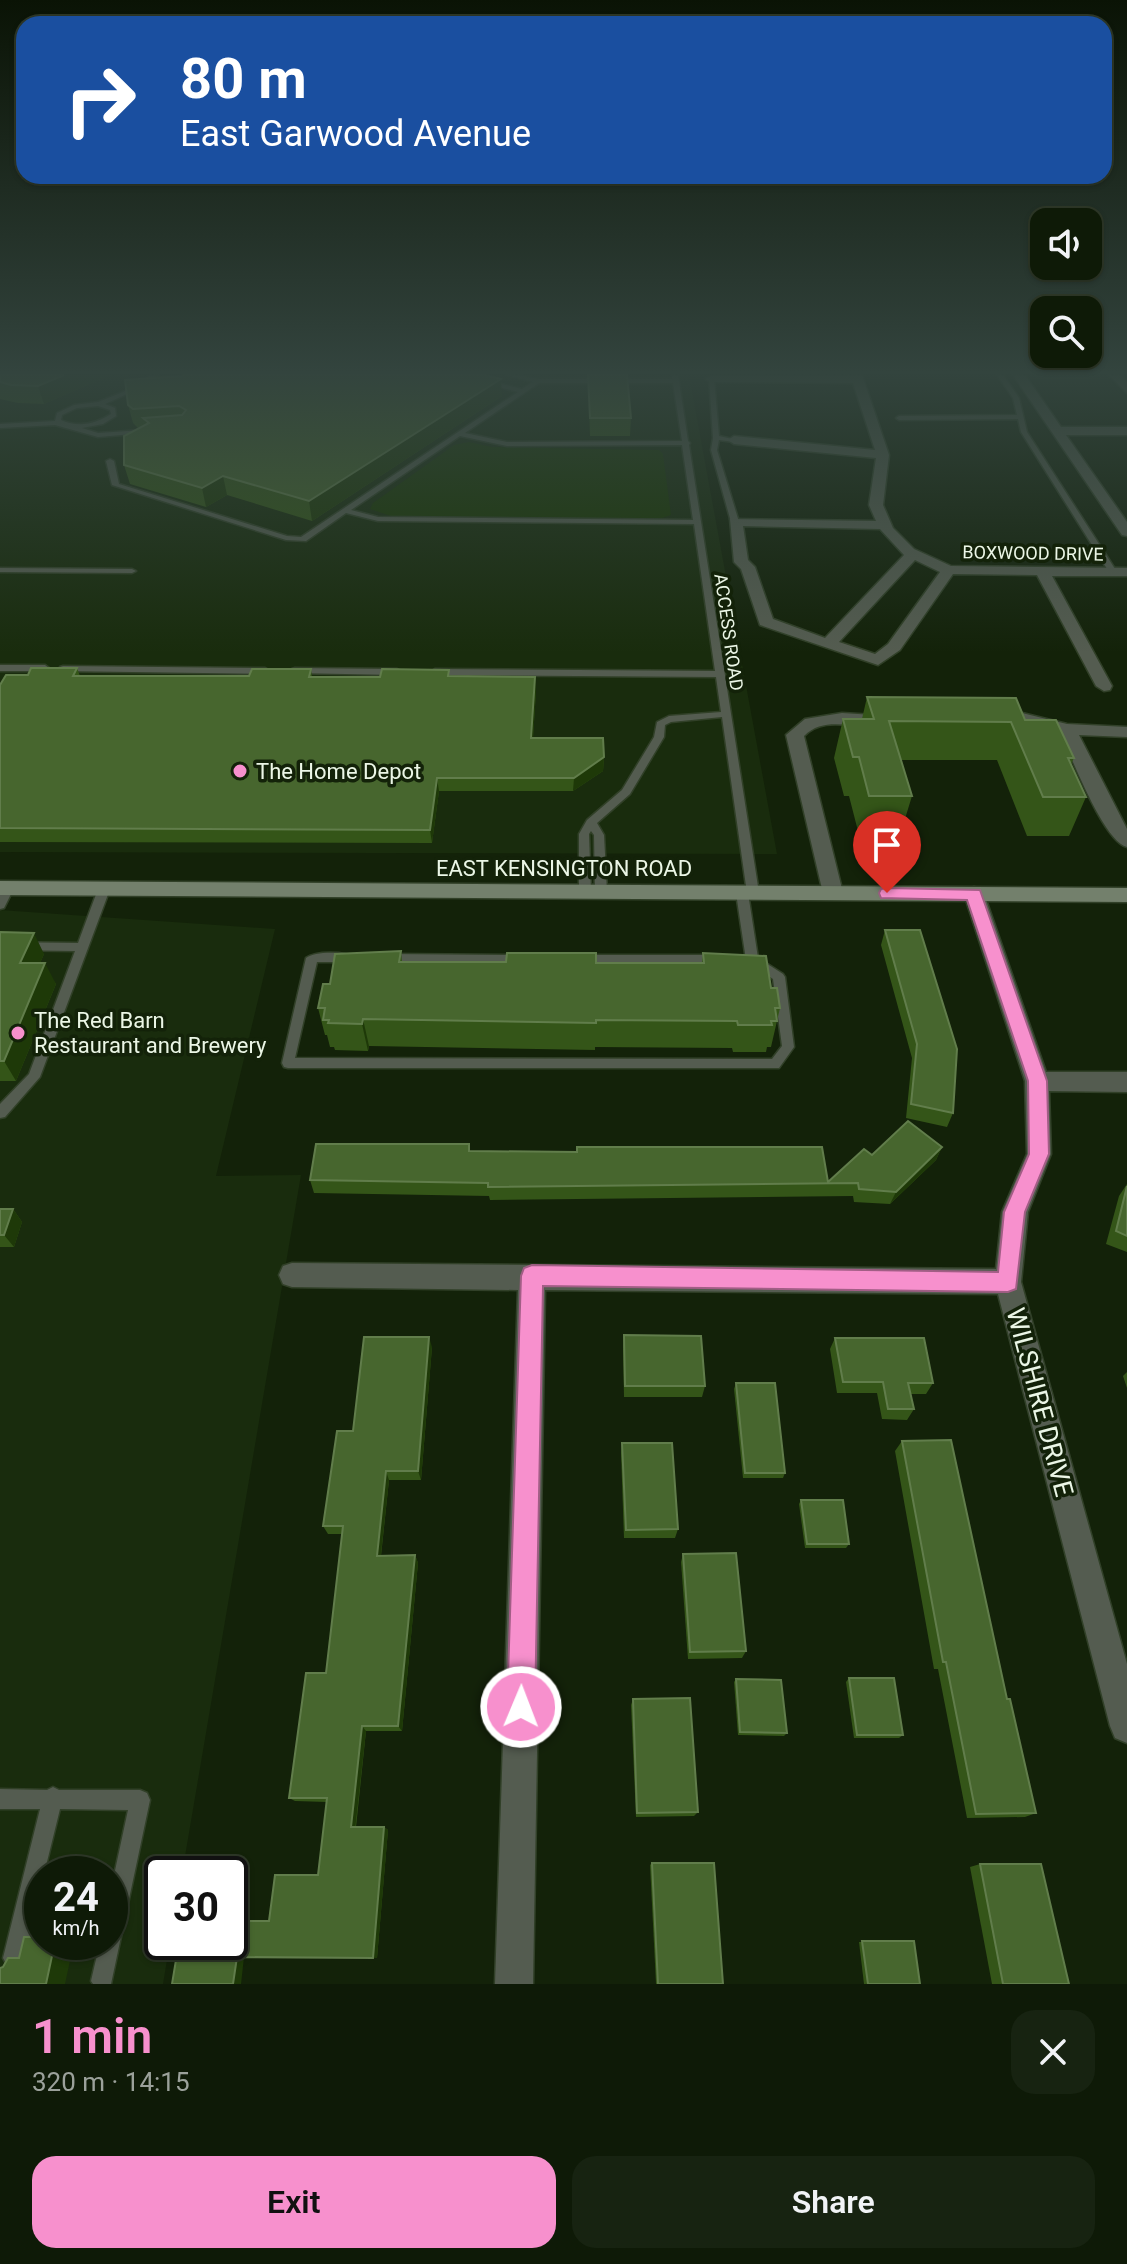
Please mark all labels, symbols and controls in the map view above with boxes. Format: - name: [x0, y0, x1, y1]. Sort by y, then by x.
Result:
- text: 80 m: [180, 46, 307, 112]
- icon: right: [48, 48, 152, 152]
- text: East Garwood Avenue: [180, 113, 531, 155]
- map controls: [1030, 208, 1102, 368]
- button: sound: [1030, 208, 1102, 280]
- button: search: [1030, 296, 1102, 368]
- street label: BOXWOOD DRIVE: [962, 541, 1104, 565]
- street label: ACCESS ROAD: [710, 572, 748, 692]
- place label: The Home Depot: [256, 759, 421, 784]
- marker: The Home Depot: [231, 762, 249, 780]
- pin: [853, 811, 921, 893]
- icon: arrive: [865, 823, 909, 867]
- street label: EAST KENSINGTON ROAD: [436, 856, 692, 881]
- place label: The Red Barn Restaurant and Brewery: [34, 1008, 267, 1058]
- marker: The Red Barn Restaurant and Brewery: [9, 1024, 27, 1042]
- street label: WILSHIRE DRIVE: [1000, 1304, 1080, 1500]
- position arrow: [479, 1665, 563, 1749]
- speed limit sign: 30: [144, 1856, 248, 1960]
- text: 24: [53, 1874, 99, 1921]
- text: km/h: [53, 1916, 99, 1940]
- text: 1 min: [32, 2008, 152, 2065]
- button: close: [1011, 2010, 1095, 2094]
- text: 320 m · 14:15: [32, 2067, 190, 2097]
- button: Exit: [32, 2156, 556, 2248]
- button: Share: [572, 2156, 1095, 2248]

